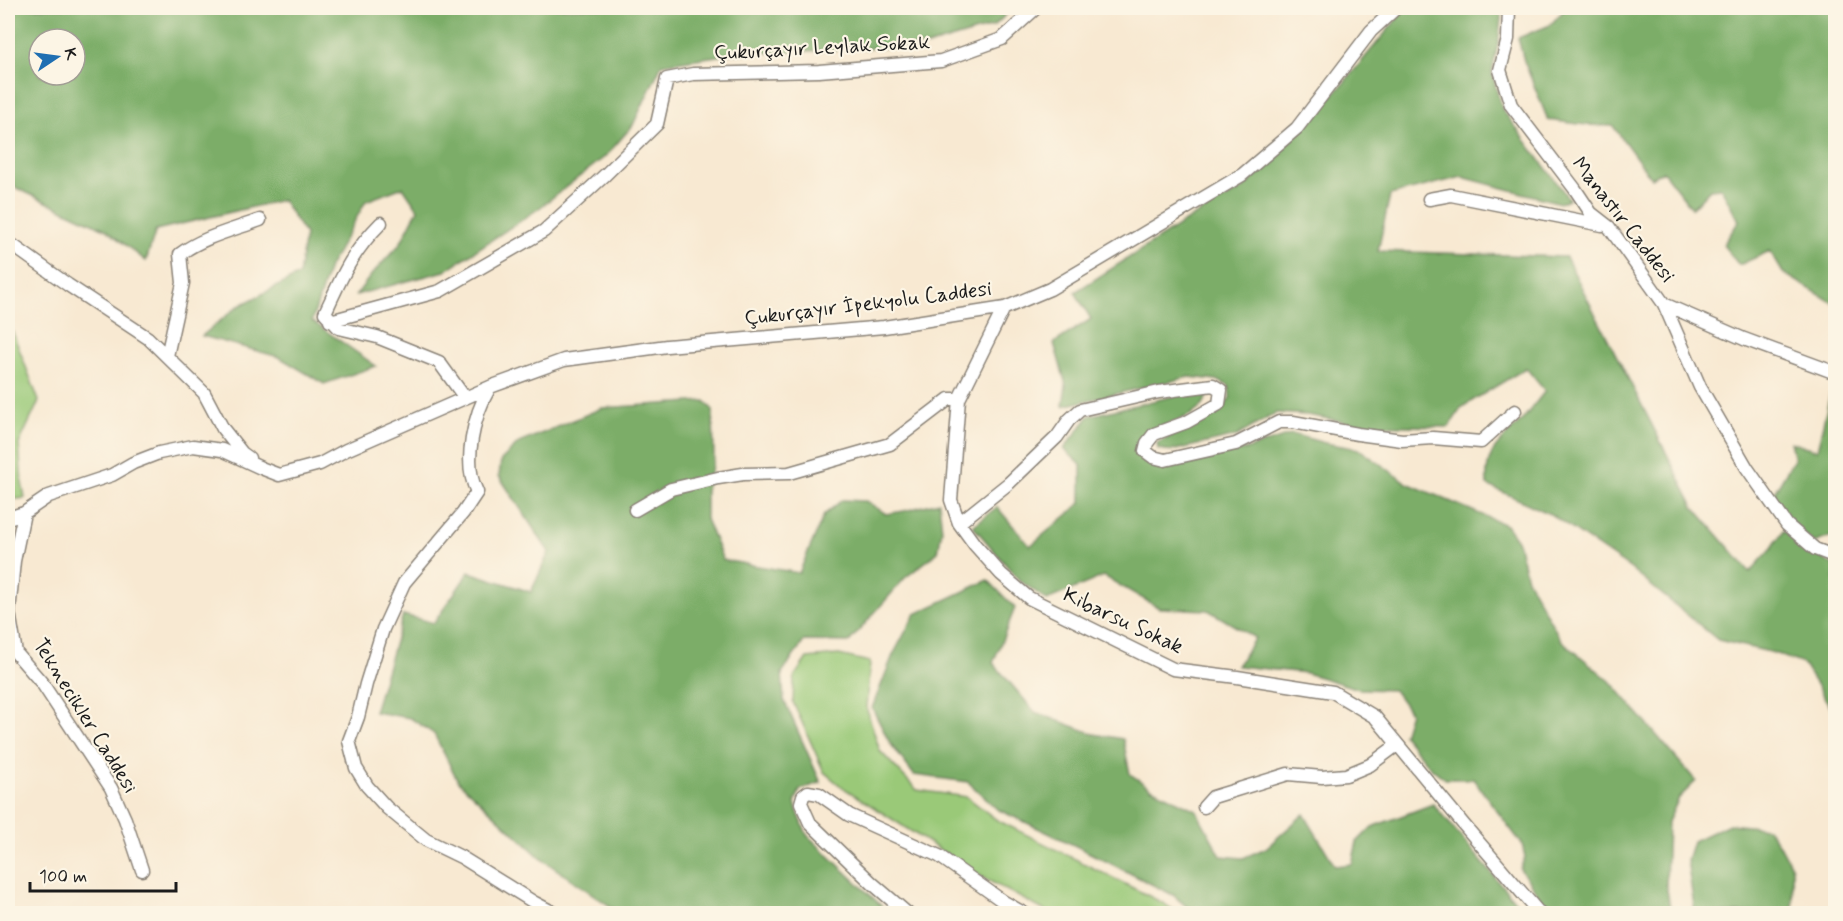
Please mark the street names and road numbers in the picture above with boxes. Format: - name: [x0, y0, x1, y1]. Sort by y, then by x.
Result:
- street label: Çukurçayır Leylak Sokak: [713, 28, 931, 68]
- street label: Manastır Caddesi: [1565, 151, 1681, 289]
- street label: Çukurçayır İpekyolu Caddesi: [743, 275, 993, 333]
- street label: Kibarsu Sokak: [1058, 581, 1188, 661]
- street label: Teknecikler Caddesi: [26, 633, 144, 799]

